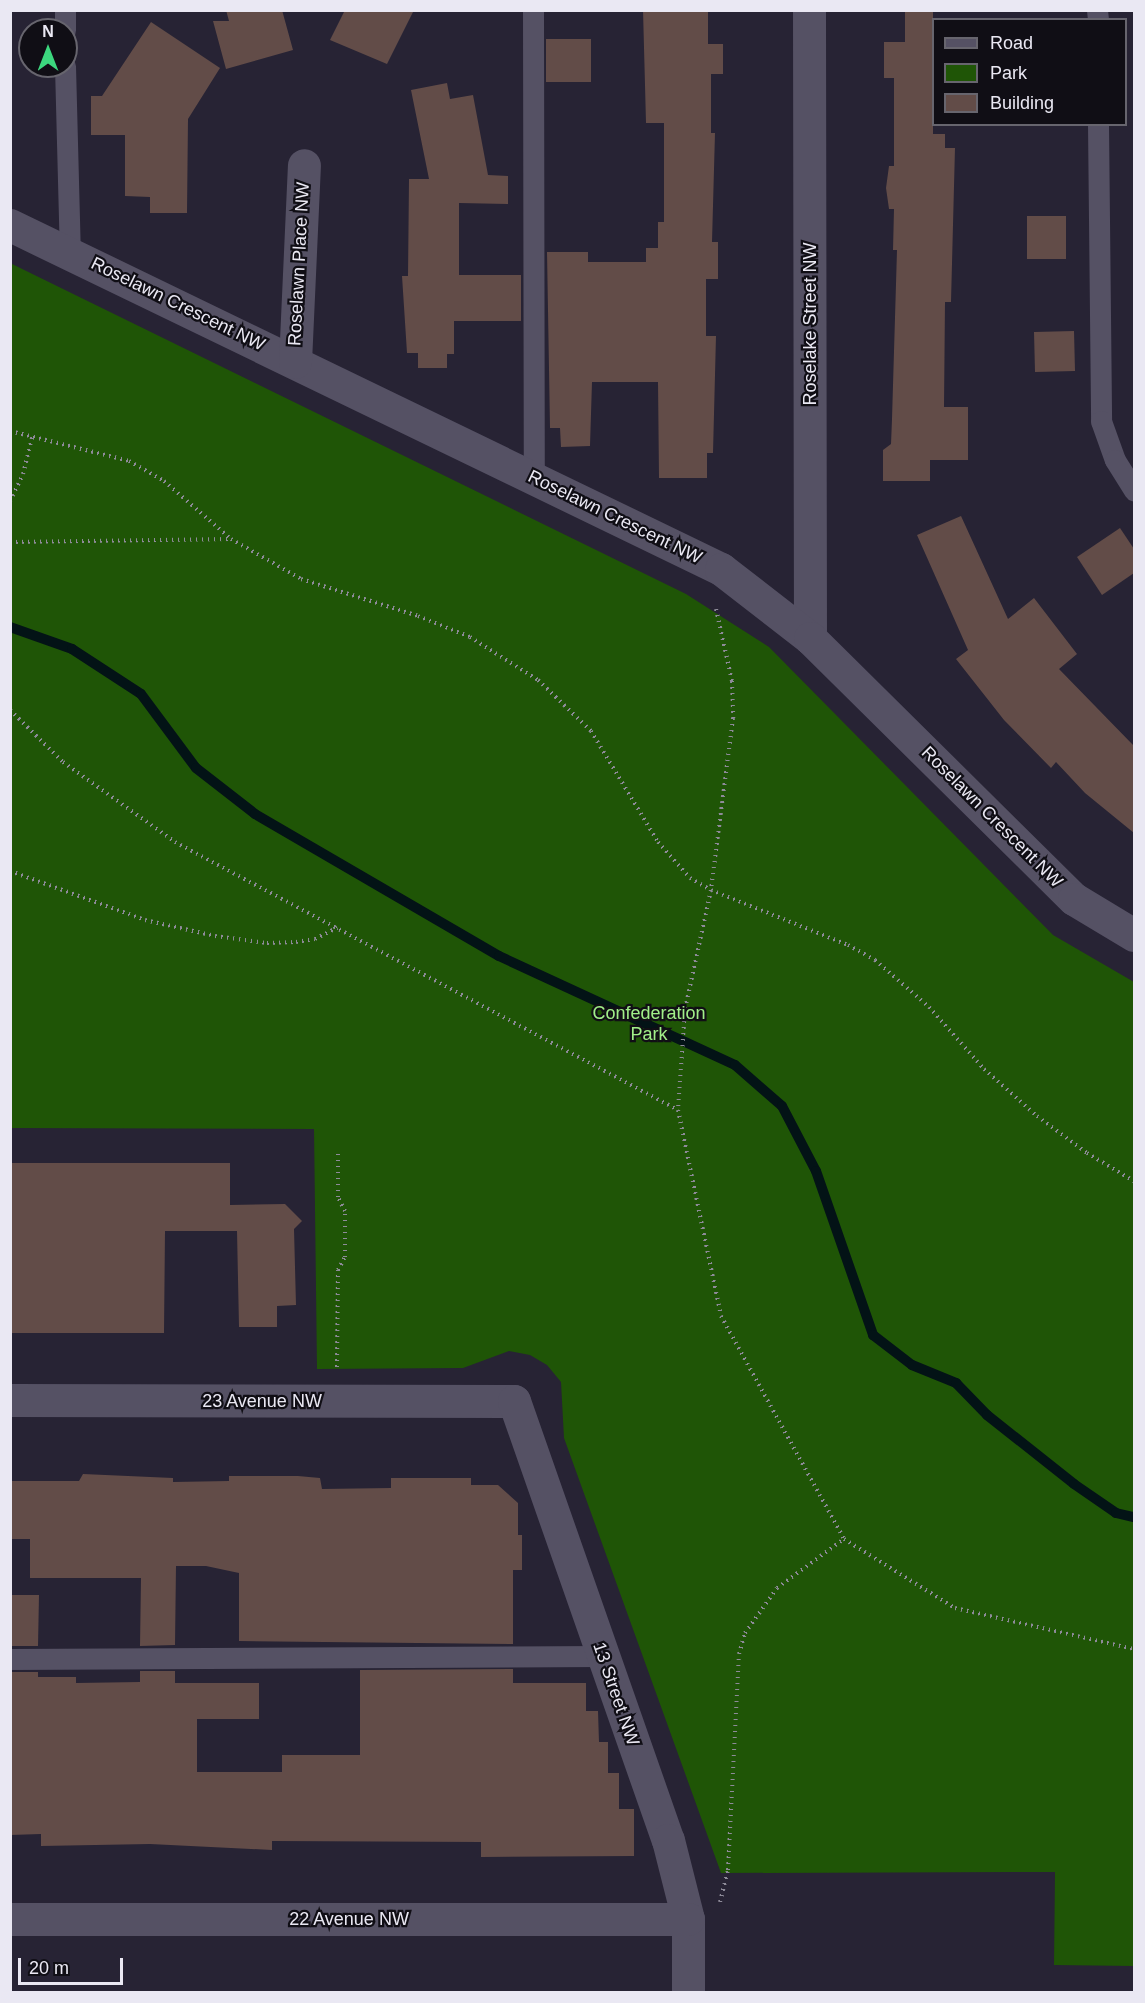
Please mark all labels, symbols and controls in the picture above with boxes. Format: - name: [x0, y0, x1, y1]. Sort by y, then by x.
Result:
- north arrow: [18, 18, 78, 78]
- legend: [932, 18, 1127, 126]
- text: N: [42, 23, 54, 40]
- text: Road: [990, 33, 1033, 53]
- text: Park: [990, 63, 1027, 83]
- text: Building: [990, 93, 1054, 113]
- street label: Roselawn Place NW: [284, 182, 314, 346]
- street label: Roselake Street NW: [799, 242, 821, 406]
- street label: Roselawn Crescent NW: [87, 252, 269, 356]
- street label: Roselawn Crescent NW: [524, 465, 706, 569]
- street label: Roselawn Crescent NW: [917, 742, 1067, 892]
- park label: Confederation Park: [592, 1003, 706, 1046]
- street label: 23 Avenue NW: [202, 1390, 322, 1412]
- street label: 13 Street NW: [588, 1639, 644, 1749]
- street label: 22 Avenue NW: [289, 1908, 409, 1930]
- scale bar: [21, 1946, 126, 1984]
- text: 20 m: [29, 1958, 69, 1978]

